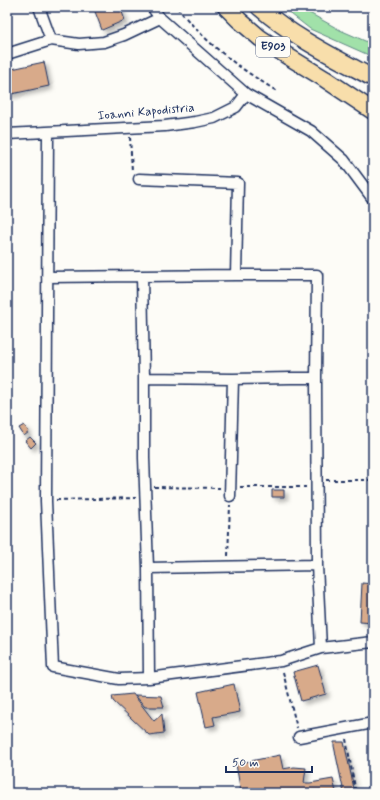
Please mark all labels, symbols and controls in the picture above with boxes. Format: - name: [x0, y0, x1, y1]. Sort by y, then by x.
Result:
- road number: E903: [256, 37, 290, 57]
- street label: Ioanni Kapodistria: [97, 99, 195, 125]
- scale bar: [226, 748, 312, 774]
- text: 50 m: [232, 755, 259, 771]

